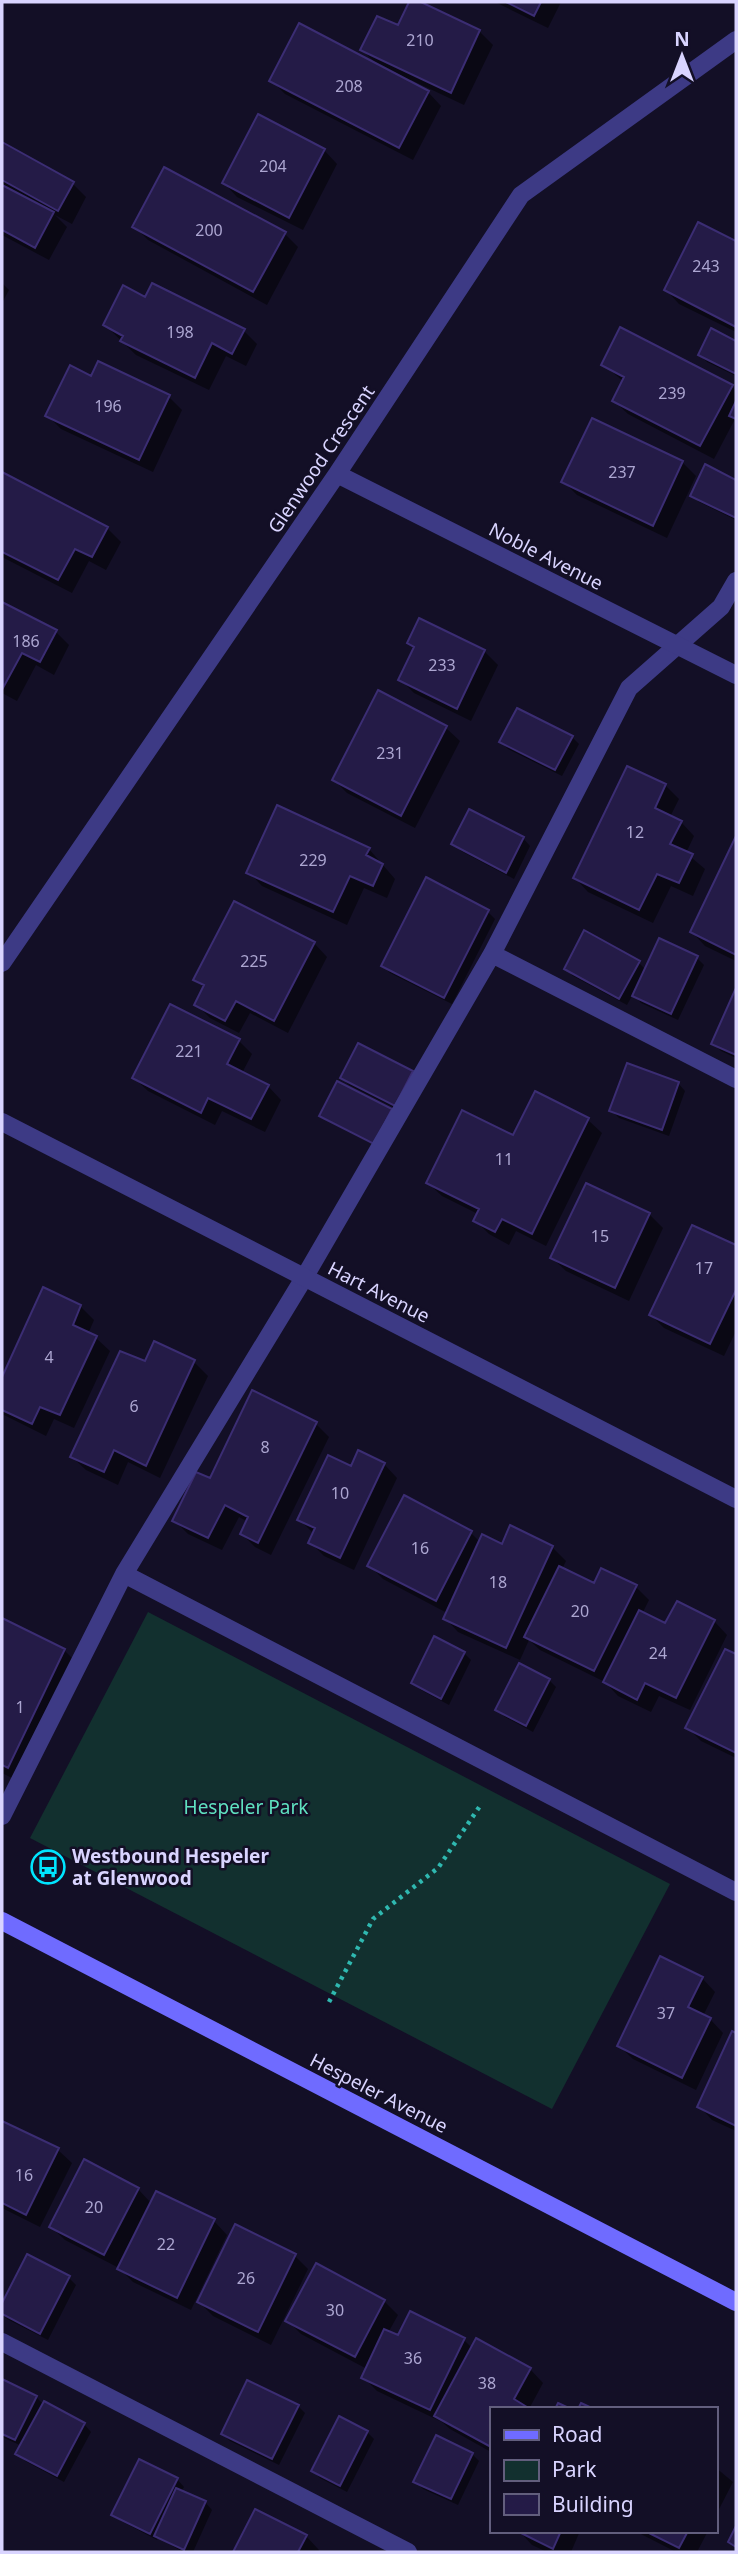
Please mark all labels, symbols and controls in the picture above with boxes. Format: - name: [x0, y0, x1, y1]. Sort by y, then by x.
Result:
- north arrow: [647, 21, 717, 91]
- text: N: [674, 26, 690, 52]
- house number: 210: [406, 29, 434, 51]
- house number: 208: [335, 75, 363, 97]
- house number: 204: [259, 155, 287, 177]
- house number: 200: [195, 219, 223, 241]
- house number: 243: [692, 255, 720, 277]
- house number: 198: [166, 321, 194, 343]
- street label: Glenwood Crescent: [262, 380, 380, 538]
- house number: 239: [658, 382, 686, 404]
- house number: 196: [94, 395, 122, 417]
- house number: 237: [608, 461, 636, 483]
- street label: Noble Avenue: [484, 516, 608, 596]
- house number: 186: [12, 630, 40, 652]
- house number: 233: [428, 654, 456, 676]
- house number: 231: [376, 742, 404, 764]
- house number: 12: [626, 821, 644, 843]
- house number: 229: [299, 849, 327, 871]
- house number: 225: [240, 950, 268, 972]
- house number: 221: [175, 1040, 203, 1062]
- house number: 11: [495, 1148, 513, 1170]
- house number: 15: [591, 1225, 609, 1247]
- street label: Hart Avenue: [324, 1255, 434, 1329]
- house number: 17: [695, 1257, 713, 1279]
- house number: 4: [44, 1346, 54, 1368]
- house number: 6: [129, 1395, 139, 1417]
- house number: 8: [260, 1436, 270, 1458]
- house number: 10: [331, 1482, 349, 1504]
- house number: 16: [411, 1537, 429, 1559]
- house number: 18: [489, 1571, 507, 1593]
- house number: 20: [571, 1600, 589, 1622]
- house number: 24: [649, 1642, 667, 1664]
- house number: 1: [15, 1696, 25, 1718]
- park label: Hespeler Park: [184, 1794, 308, 1820]
- place label: Westbound Hespeler at Glenwood: [72, 1843, 269, 1891]
- bus stop icon: Westbound Hespeler at Glenwood: [29, 1848, 67, 1886]
- house number: 37: [657, 2002, 675, 2024]
- street label: Hespeler Avenue: [306, 2047, 452, 2139]
- house number: 16: [15, 2164, 33, 2186]
- house number: 20: [85, 2196, 103, 2218]
- house number: 22: [157, 2233, 175, 2255]
- house number: 26: [237, 2267, 255, 2289]
- house number: 30: [326, 2299, 344, 2321]
- house number: 36: [404, 2347, 422, 2369]
- house number: 38: [478, 2372, 496, 2394]
- legend: [490, 2407, 717, 2533]
- text: Road: [552, 2420, 602, 2448]
- text: Park: [552, 2455, 597, 2483]
- text: Building: [552, 2490, 634, 2518]

